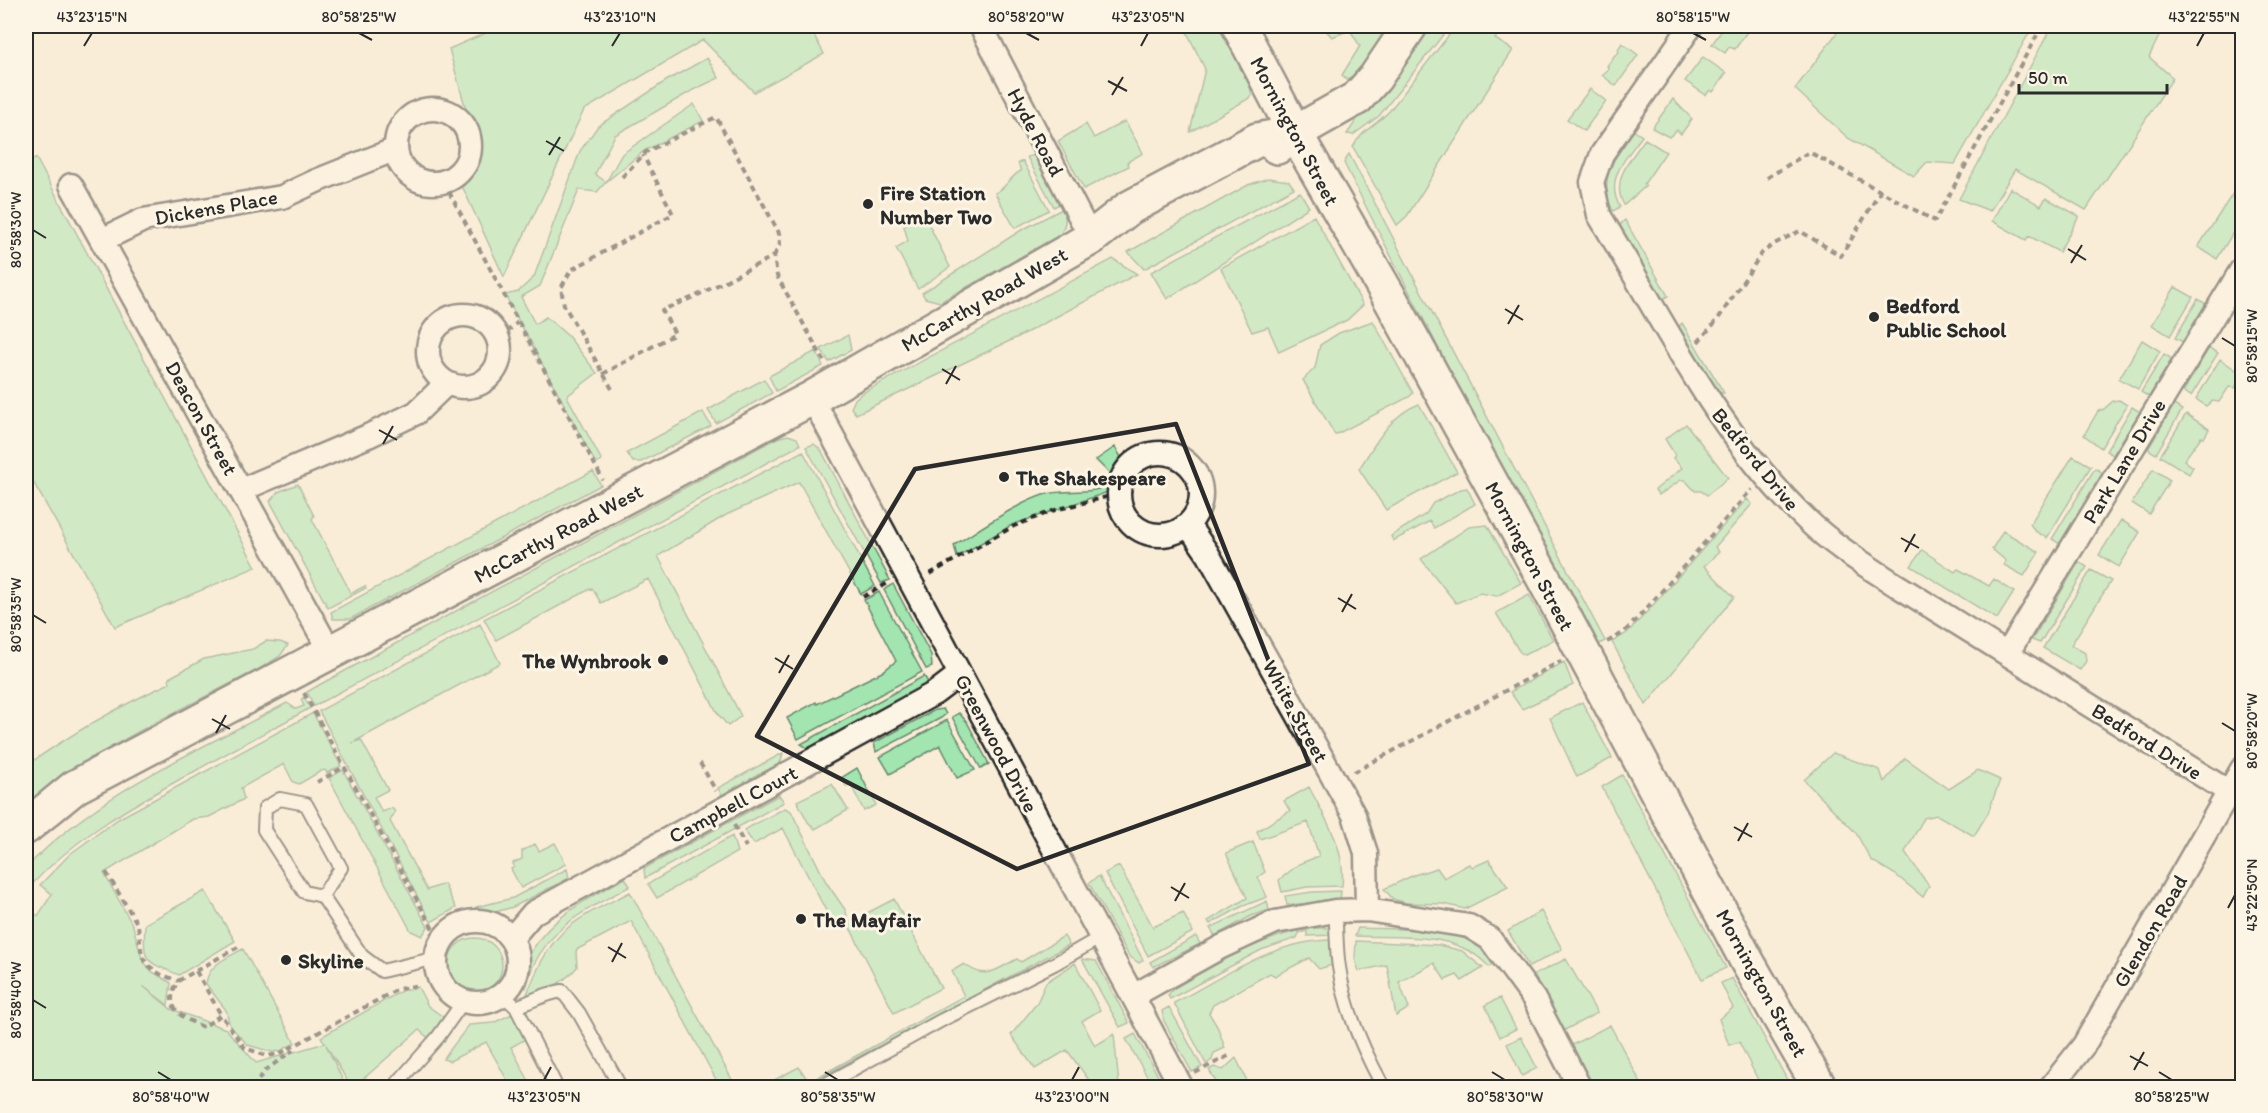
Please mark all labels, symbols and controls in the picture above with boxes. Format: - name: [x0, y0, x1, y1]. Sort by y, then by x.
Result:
- text: 43°23'15"N: [57, 8, 127, 26]
- text: 80°58'25"W: [322, 8, 397, 26]
- text: 43°23'10"N: [584, 8, 656, 26]
- text: 80°58'20"W: [988, 8, 1064, 26]
- text: 43°23'05"N: [1111, 8, 1185, 26]
- text: 80°58'15"W: [1656, 8, 1730, 26]
- text: 43°22'55"N: [2168, 8, 2240, 26]
- street label: Mornington Street: [1245, 52, 1345, 210]
- scale bar: [2019, 57, 2168, 95]
- text: 50 m: [2028, 67, 2068, 89]
- street label: Hyde Road: [1002, 84, 1070, 181]
- place label: Fire Station Number Two: [880, 180, 992, 229]
- street label: Dickens Place: [153, 184, 279, 230]
- text: 80°58'30"W: [7, 192, 25, 268]
- marker: Fire Station Number Two: [861, 197, 875, 211]
- street label: McCarthy Road West: [897, 241, 1072, 357]
- place label: Bedford Public School: [1886, 293, 2007, 342]
- text: 80°58'15"W: [2243, 309, 2261, 383]
- marker: Bedford Public School: [1867, 310, 1881, 324]
- street label: Deacon Street: [160, 357, 244, 480]
- street label: Park Lane Drive: [2077, 394, 2171, 528]
- street label: Bedford Drive: [1707, 402, 1805, 516]
- place label: The Shakespeare: [1015, 465, 1166, 491]
- marker: The Shakespeare: [997, 470, 1011, 484]
- street label: Mornington Street: [1480, 477, 1580, 635]
- street label: McCarthy Road West: [469, 478, 647, 588]
- text: 80°58'35"W: [7, 577, 25, 653]
- place label: The Wynbrook: [521, 648, 652, 674]
- marker: The Wynbrook: [656, 653, 670, 667]
- street label: White Street: [1258, 655, 1334, 767]
- street label: Greenwood Drive: [950, 670, 1044, 816]
- text: 80°58'20"W: [2243, 693, 2261, 769]
- street label: Bedford Drive: [2087, 697, 2207, 785]
- street label: Campbell Court: [664, 760, 802, 848]
- text: 43°22'50"N: [2243, 859, 2261, 931]
- street label: Glendon Road: [2108, 870, 2192, 992]
- street label: Mornington Street: [1711, 905, 1813, 1062]
- place label: The Mayfair: [812, 907, 921, 933]
- marker: The Mayfair: [794, 912, 808, 926]
- place label: Skyline: [298, 948, 364, 974]
- marker: Skyline: [279, 953, 293, 967]
- text: 80°58'40"W: [7, 961, 25, 1039]
- text: 80°58'40"W: [132, 1088, 210, 1106]
- text: 43°23'05"N: [507, 1088, 581, 1106]
- text: 80°58'35"W: [800, 1088, 876, 1106]
- text: 43°23'00"N: [1035, 1088, 1109, 1106]
- text: 80°58'30"W: [1467, 1088, 1543, 1106]
- text: 80°58'25"W: [2135, 1088, 2210, 1106]

